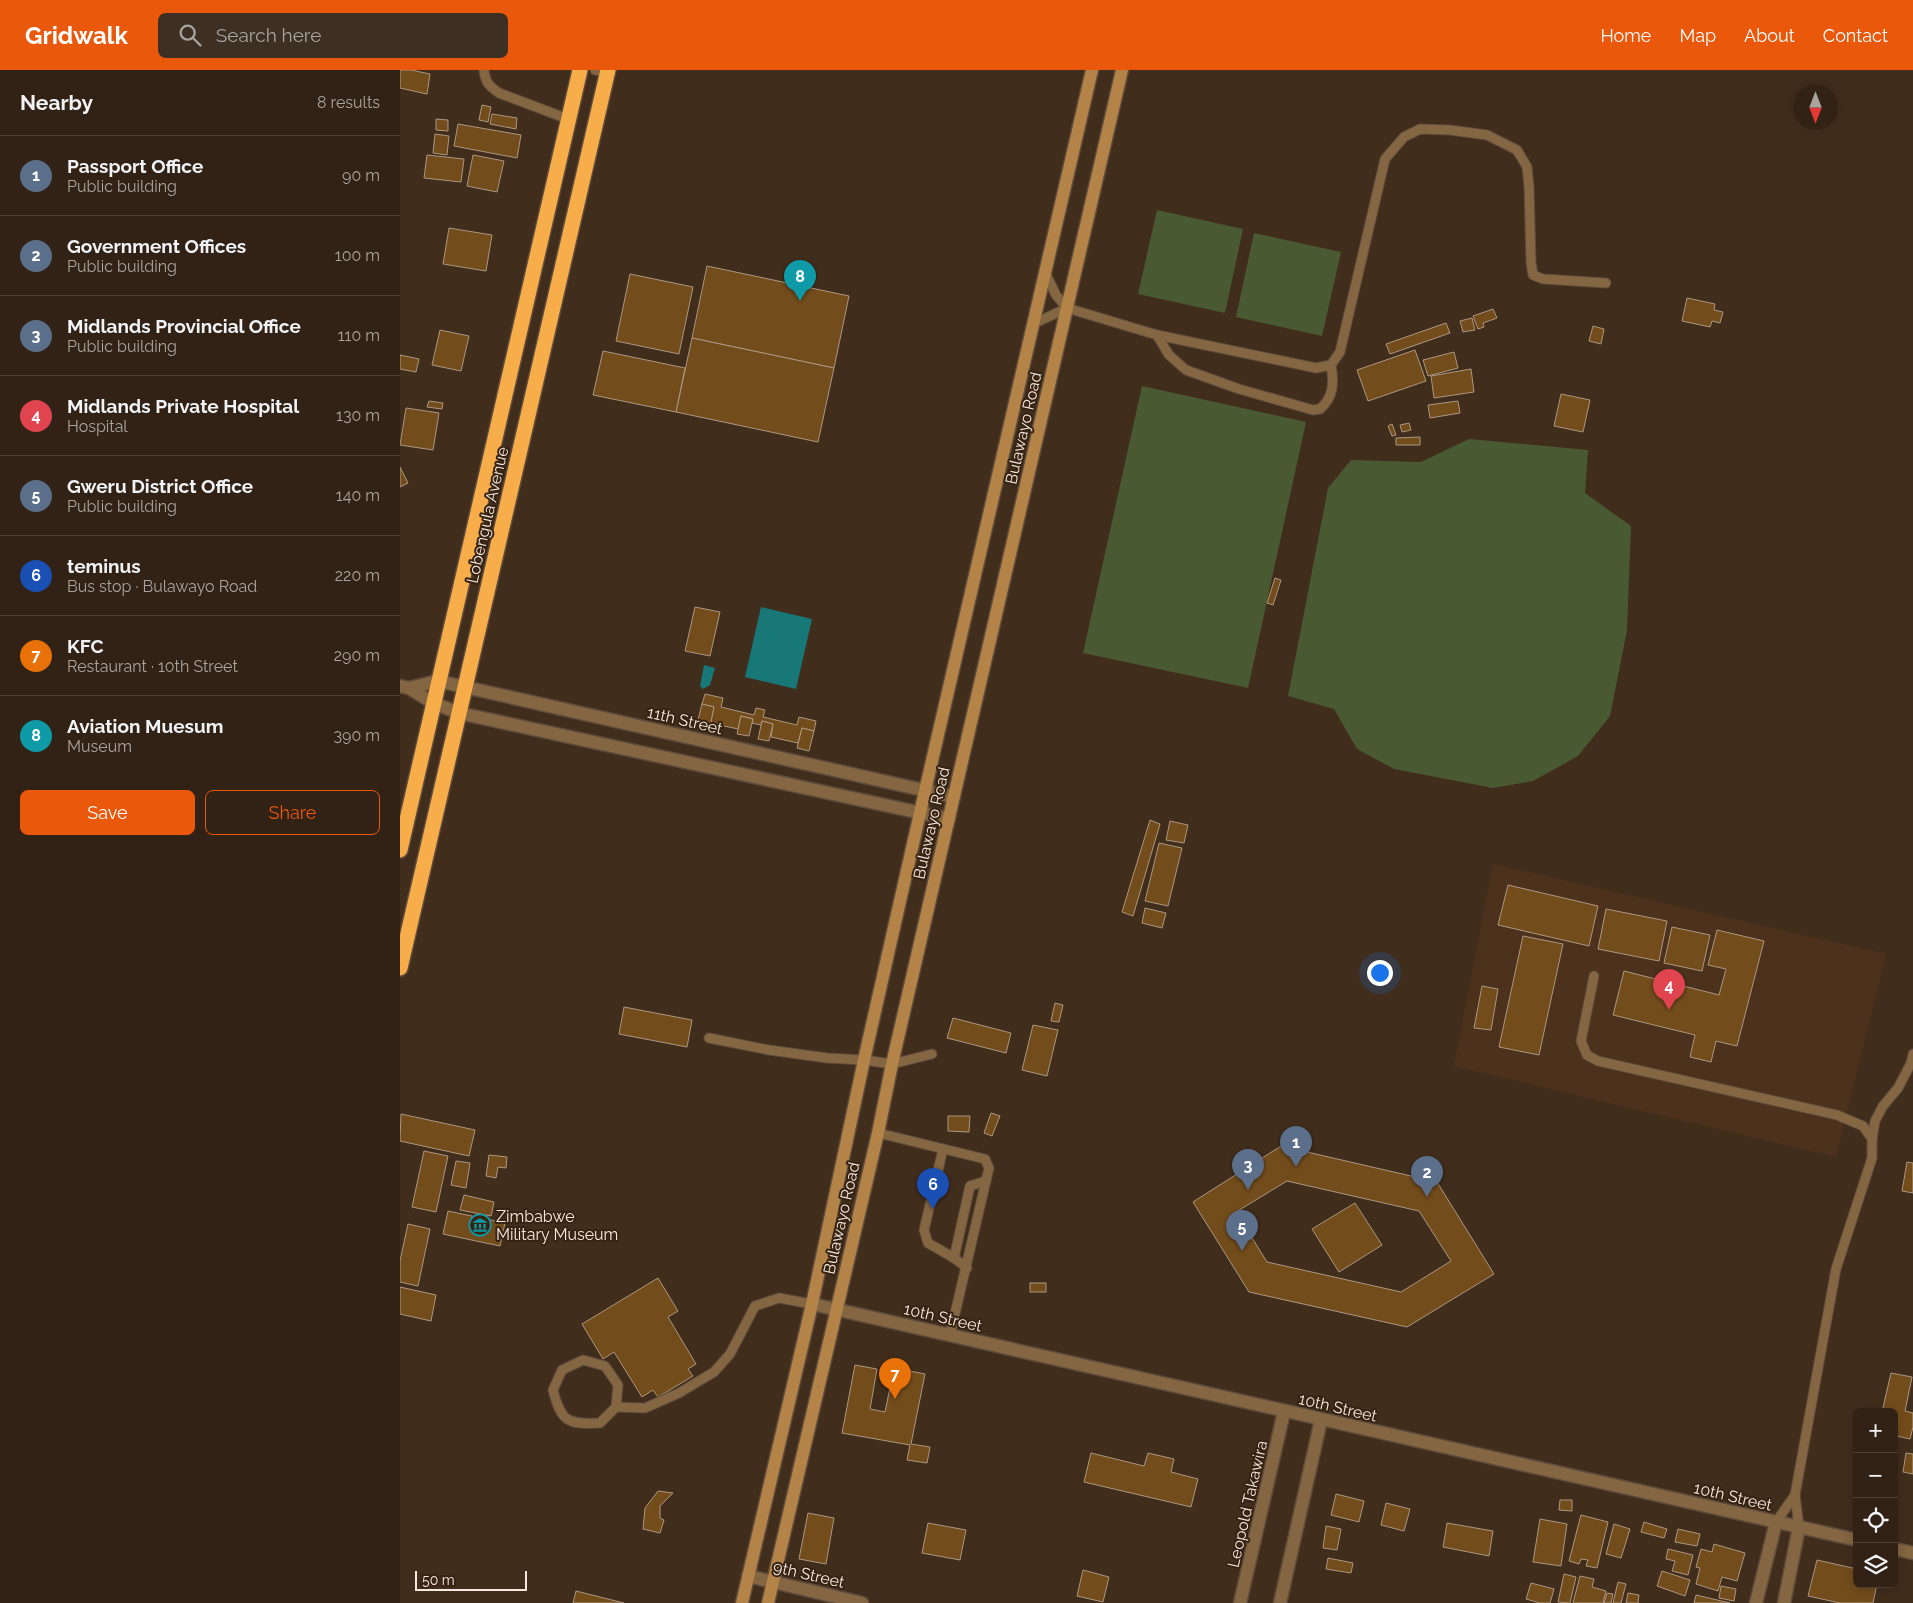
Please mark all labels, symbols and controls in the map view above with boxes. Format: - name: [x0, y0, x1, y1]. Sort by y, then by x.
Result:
- search box: [158, 13, 508, 58]
- text: Gridwalk: [25, 21, 128, 50]
- icon: search: [176, 21, 204, 49]
- text: Search here: [216, 24, 321, 46]
- text: Home: [1600, 25, 1651, 46]
- text: Map: [1679, 25, 1716, 46]
- text: About: [1744, 25, 1795, 46]
- text: Contact: [1823, 25, 1888, 46]
- north arrow: [1793, 85, 1838, 130]
- text: Nearby: [20, 90, 93, 115]
- text: 8 results: [317, 93, 380, 112]
- text: Passport Office: [67, 155, 203, 177]
- text: 1: [32, 166, 40, 185]
- text: 90 m: [342, 166, 380, 185]
- text: Public building: [67, 177, 177, 196]
- text: Government Offices: [67, 235, 246, 257]
- text: 2: [31, 246, 41, 265]
- text: 100 m: [335, 246, 380, 265]
- text: Public building: [67, 257, 177, 276]
- pin: 8: [784, 260, 816, 301]
- text: Midlands Provincial Office: [67, 315, 301, 337]
- text: 3: [32, 326, 40, 345]
- text: 110 m: [338, 326, 380, 345]
- text: Public building: [67, 337, 177, 356]
- street label: Bulawayo Road: [1001, 370, 1046, 486]
- text: Midlands Private Hospital: [67, 395, 299, 417]
- text: 4: [31, 406, 41, 425]
- text: 130 m: [336, 406, 380, 425]
- text: Hospital: [67, 417, 128, 436]
- street label: Lobengula Avenue: [463, 445, 512, 585]
- text: Gweru District Office: [67, 475, 253, 497]
- text: 5: [32, 486, 40, 505]
- text: 140 m: [336, 486, 380, 505]
- text: Public building: [67, 497, 177, 516]
- text: teminus: [67, 555, 141, 577]
- text: 6: [31, 566, 41, 585]
- text: 220 m: [335, 566, 380, 585]
- text: Bus stop · Bulawayo Road: [67, 577, 257, 596]
- text: KFC: [67, 635, 103, 657]
- text: 7: [32, 646, 40, 665]
- text: 290 m: [334, 646, 380, 665]
- text: Restaurant · 10th Street: [67, 657, 238, 676]
- street label: 11th Street: [645, 703, 725, 739]
- text: Aviation Muesum: [67, 715, 223, 737]
- text: 8: [31, 726, 41, 745]
- text: 390 m: [334, 726, 380, 745]
- text: Museum: [67, 737, 132, 756]
- street label: Bulawayo Road: [909, 765, 954, 881]
- button: Save: [20, 790, 195, 835]
- button: Share: [205, 790, 380, 835]
- your location: [1367, 960, 1393, 986]
- pin: 4: [1653, 969, 1685, 1010]
- pin: 1: [1280, 1126, 1312, 1167]
- pin: 3: [1232, 1149, 1264, 1190]
- pin: 2: [1411, 1156, 1443, 1197]
- street label: Bulawayo Road: [819, 1160, 864, 1276]
- pin: 6: [917, 1168, 949, 1209]
- place label: Zimbabwe Military Museum: [496, 1207, 618, 1244]
- pin: 5: [1226, 1210, 1258, 1251]
- museum icon: Zimbabwe Military Museum: [468, 1213, 492, 1237]
- street label: 10th Street: [902, 1299, 985, 1336]
- pin: 7: [879, 1358, 911, 1399]
- street label: 10th Street: [1297, 1389, 1380, 1426]
- map controls: [1853, 1408, 1898, 1588]
- button: +: [1853, 1408, 1898, 1453]
- street label: Leopold Takawira: [1224, 1439, 1271, 1570]
- button: −: [1853, 1453, 1898, 1498]
- street label: 10th Street: [1692, 1478, 1775, 1515]
- button: locate: [1853, 1498, 1898, 1543]
- button: layers: [1853, 1543, 1898, 1588]
- street label: 9th Street: [771, 1557, 847, 1592]
- scale bar: [415, 1568, 528, 1591]
- text: 50 m: [422, 1572, 455, 1588]

